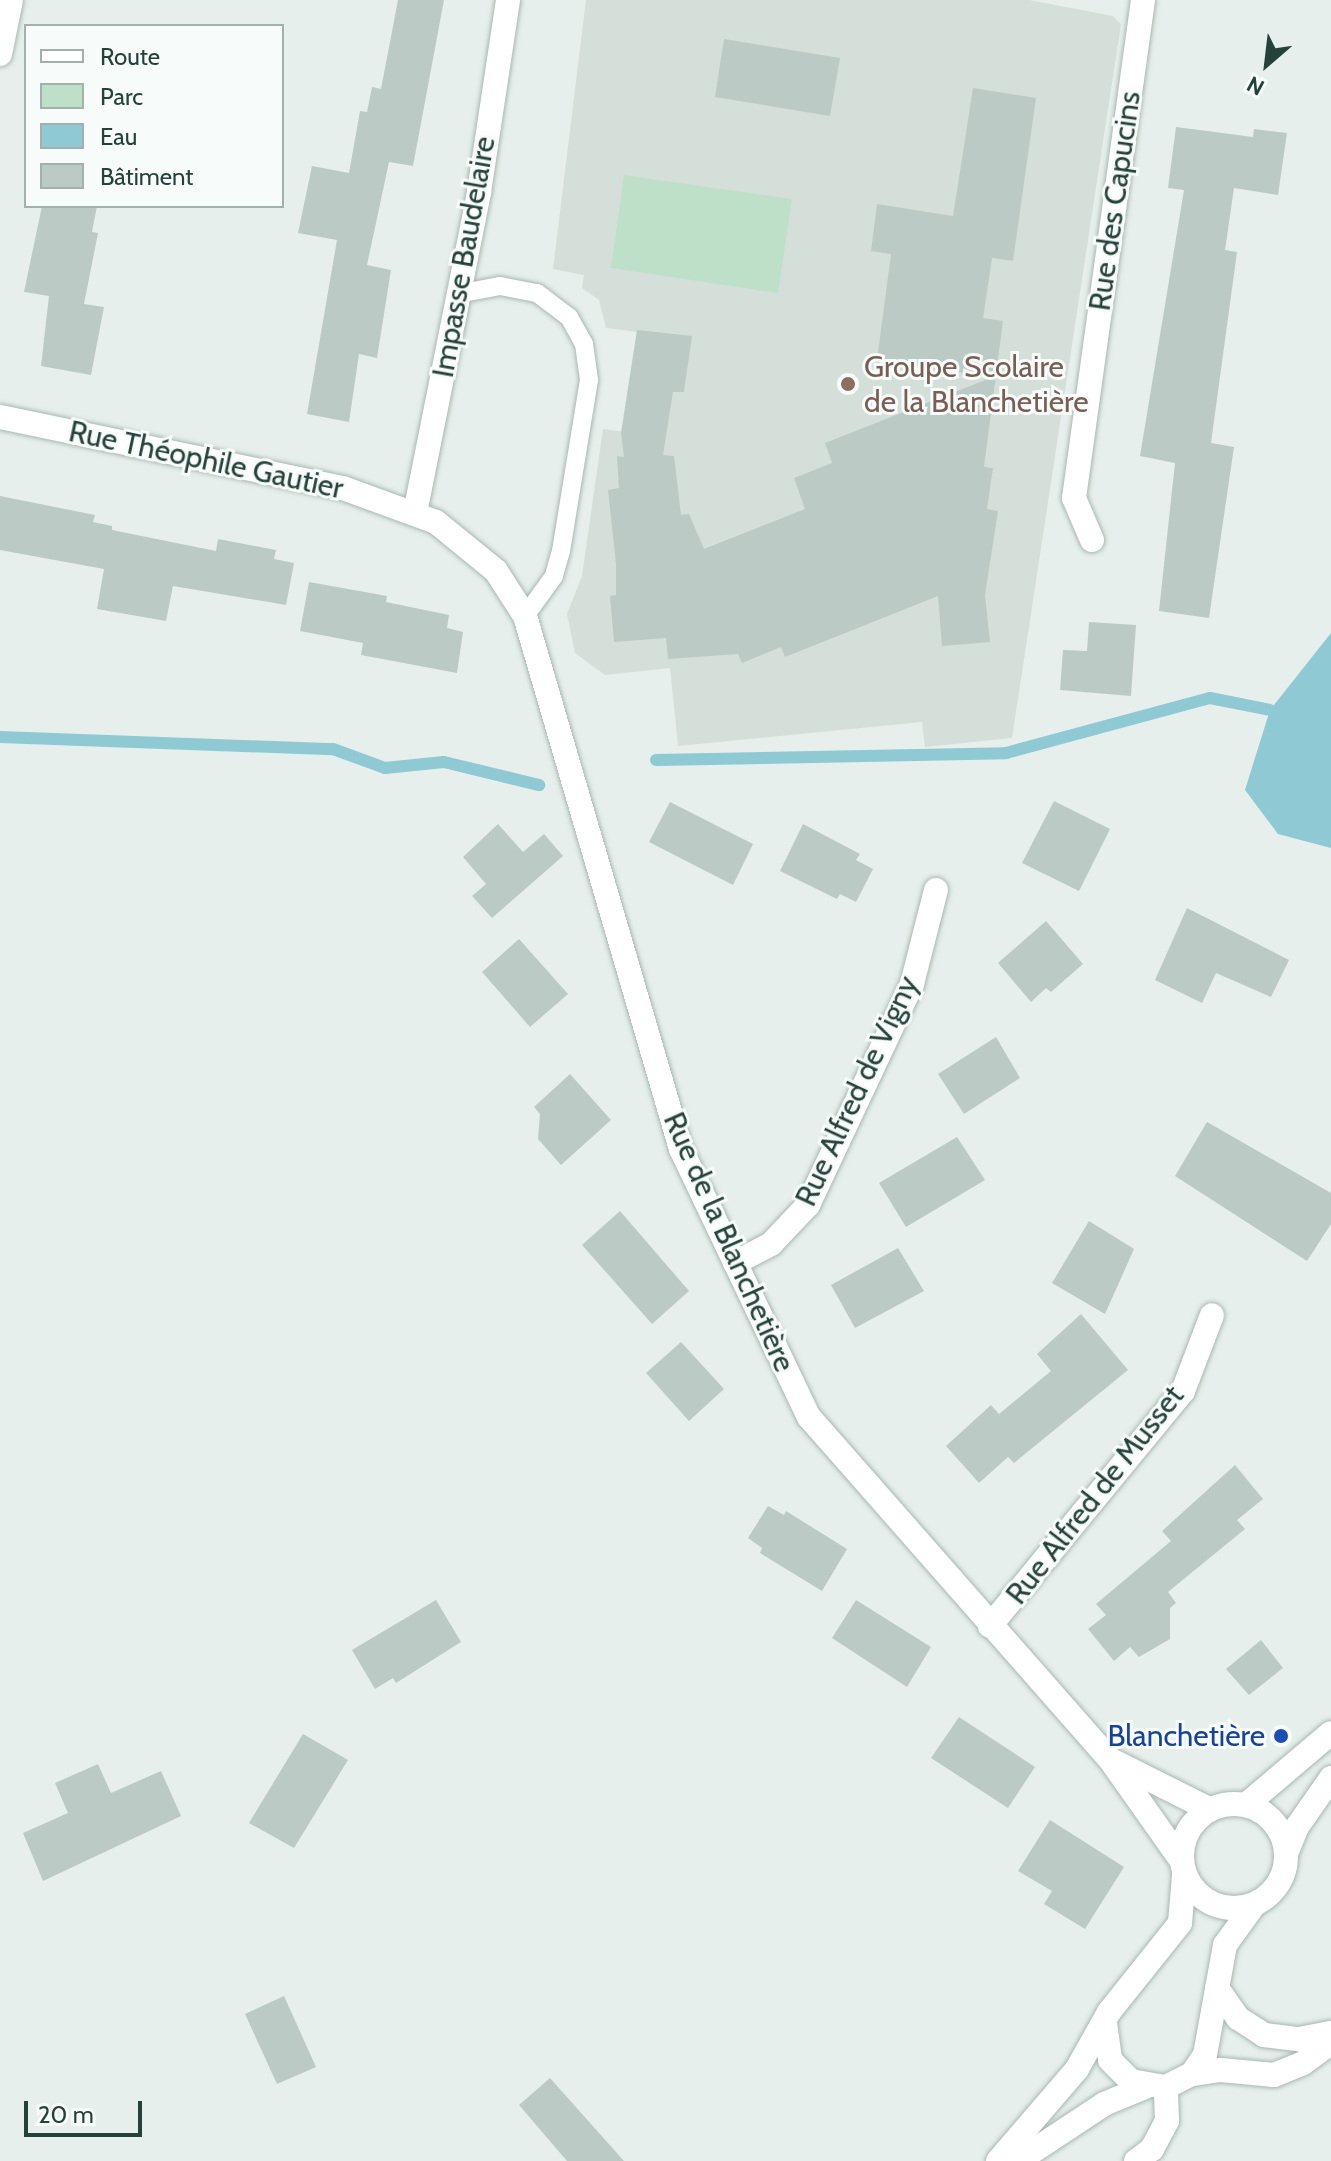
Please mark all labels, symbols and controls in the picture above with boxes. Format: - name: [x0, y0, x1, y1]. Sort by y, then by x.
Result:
- legend: [24, 24, 284, 208]
- north arrow: [1227, 24, 1307, 104]
- text: Route: [100, 42, 160, 71]
- text: N: [1242, 70, 1269, 101]
- text: Parc: [100, 82, 143, 111]
- street label: Rue des Capucins: [1082, 89, 1148, 313]
- text: Eau: [100, 122, 137, 151]
- street label: Impasse Baudelaire: [425, 134, 503, 380]
- text: Bâtiment: [100, 162, 193, 191]
- place label: Groupe Scolaire de la Blanchetière: [864, 349, 1088, 420]
- marker: Groupe Scolaire de la Blanchetière: [839, 375, 857, 393]
- street label: Rue Théophile Gautier: [66, 413, 346, 507]
- street label: Rue Alfred de Vigny: [788, 970, 926, 1212]
- street label: Rue de la Blanchetière: [656, 1107, 802, 1377]
- street label: Rue Alfred de Musset: [998, 1379, 1192, 1611]
- place label: Blanchetière: [1108, 1718, 1265, 1754]
- marker: Blanchetière: [1272, 1727, 1290, 1745]
- scale bar: [28, 2085, 146, 2135]
- text: 20 m: [38, 2100, 94, 2129]

